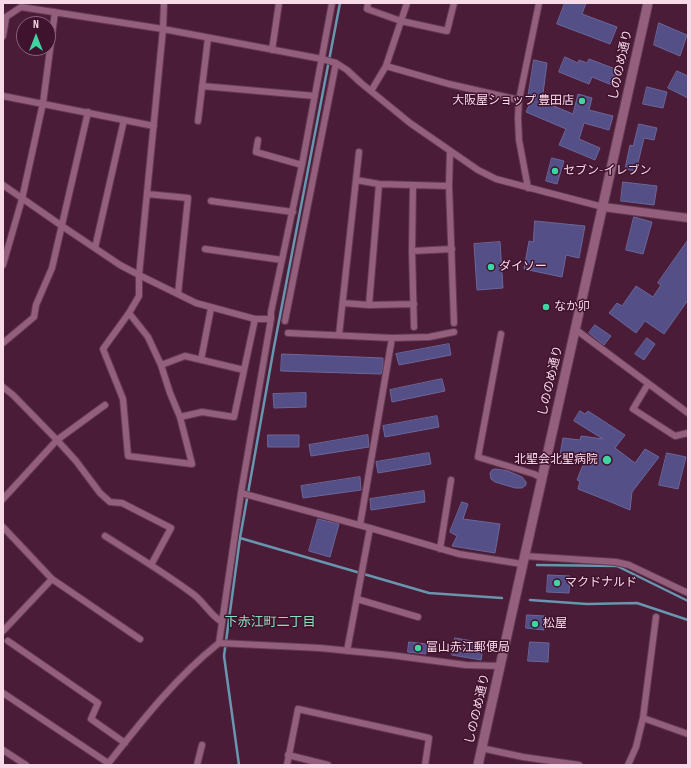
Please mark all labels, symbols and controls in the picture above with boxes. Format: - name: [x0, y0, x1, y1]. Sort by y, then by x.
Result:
- north arrow: [16, 16, 56, 56]
- text: N: [33, 18, 39, 31]
- street label: しののめ通り: [606, 28, 636, 102]
- place label: 大阪屋ショップ 豊田店: [452, 94, 574, 108]
- marker: 大阪屋ショップ 豊田店: [577, 96, 587, 106]
- place label: セブン-イレブン: [563, 164, 651, 178]
- marker: セブン-イレブン: [550, 166, 560, 176]
- place label: ダイソー: [499, 260, 547, 274]
- marker: ダイソー: [486, 262, 496, 272]
- place label: なか卯: [554, 300, 590, 314]
- marker: なか卯: [541, 302, 551, 312]
- street label: しののめ通り: [536, 344, 566, 418]
- place label: 北聖会北聖病院: [514, 453, 598, 467]
- marker: 北聖会北聖病院: [601, 454, 613, 466]
- place label: マクドナルド: [565, 576, 637, 590]
- marker: マクドナルド: [552, 578, 562, 588]
- district label: 下赤江町二丁目: [225, 615, 315, 631]
- place label: 松屋: [543, 617, 567, 631]
- marker: 松屋: [530, 619, 540, 629]
- place label: 富山赤江郵便局: [426, 641, 510, 655]
- marker: 富山赤江郵便局: [413, 643, 423, 653]
- street label: しののめ通り: [463, 672, 493, 746]

